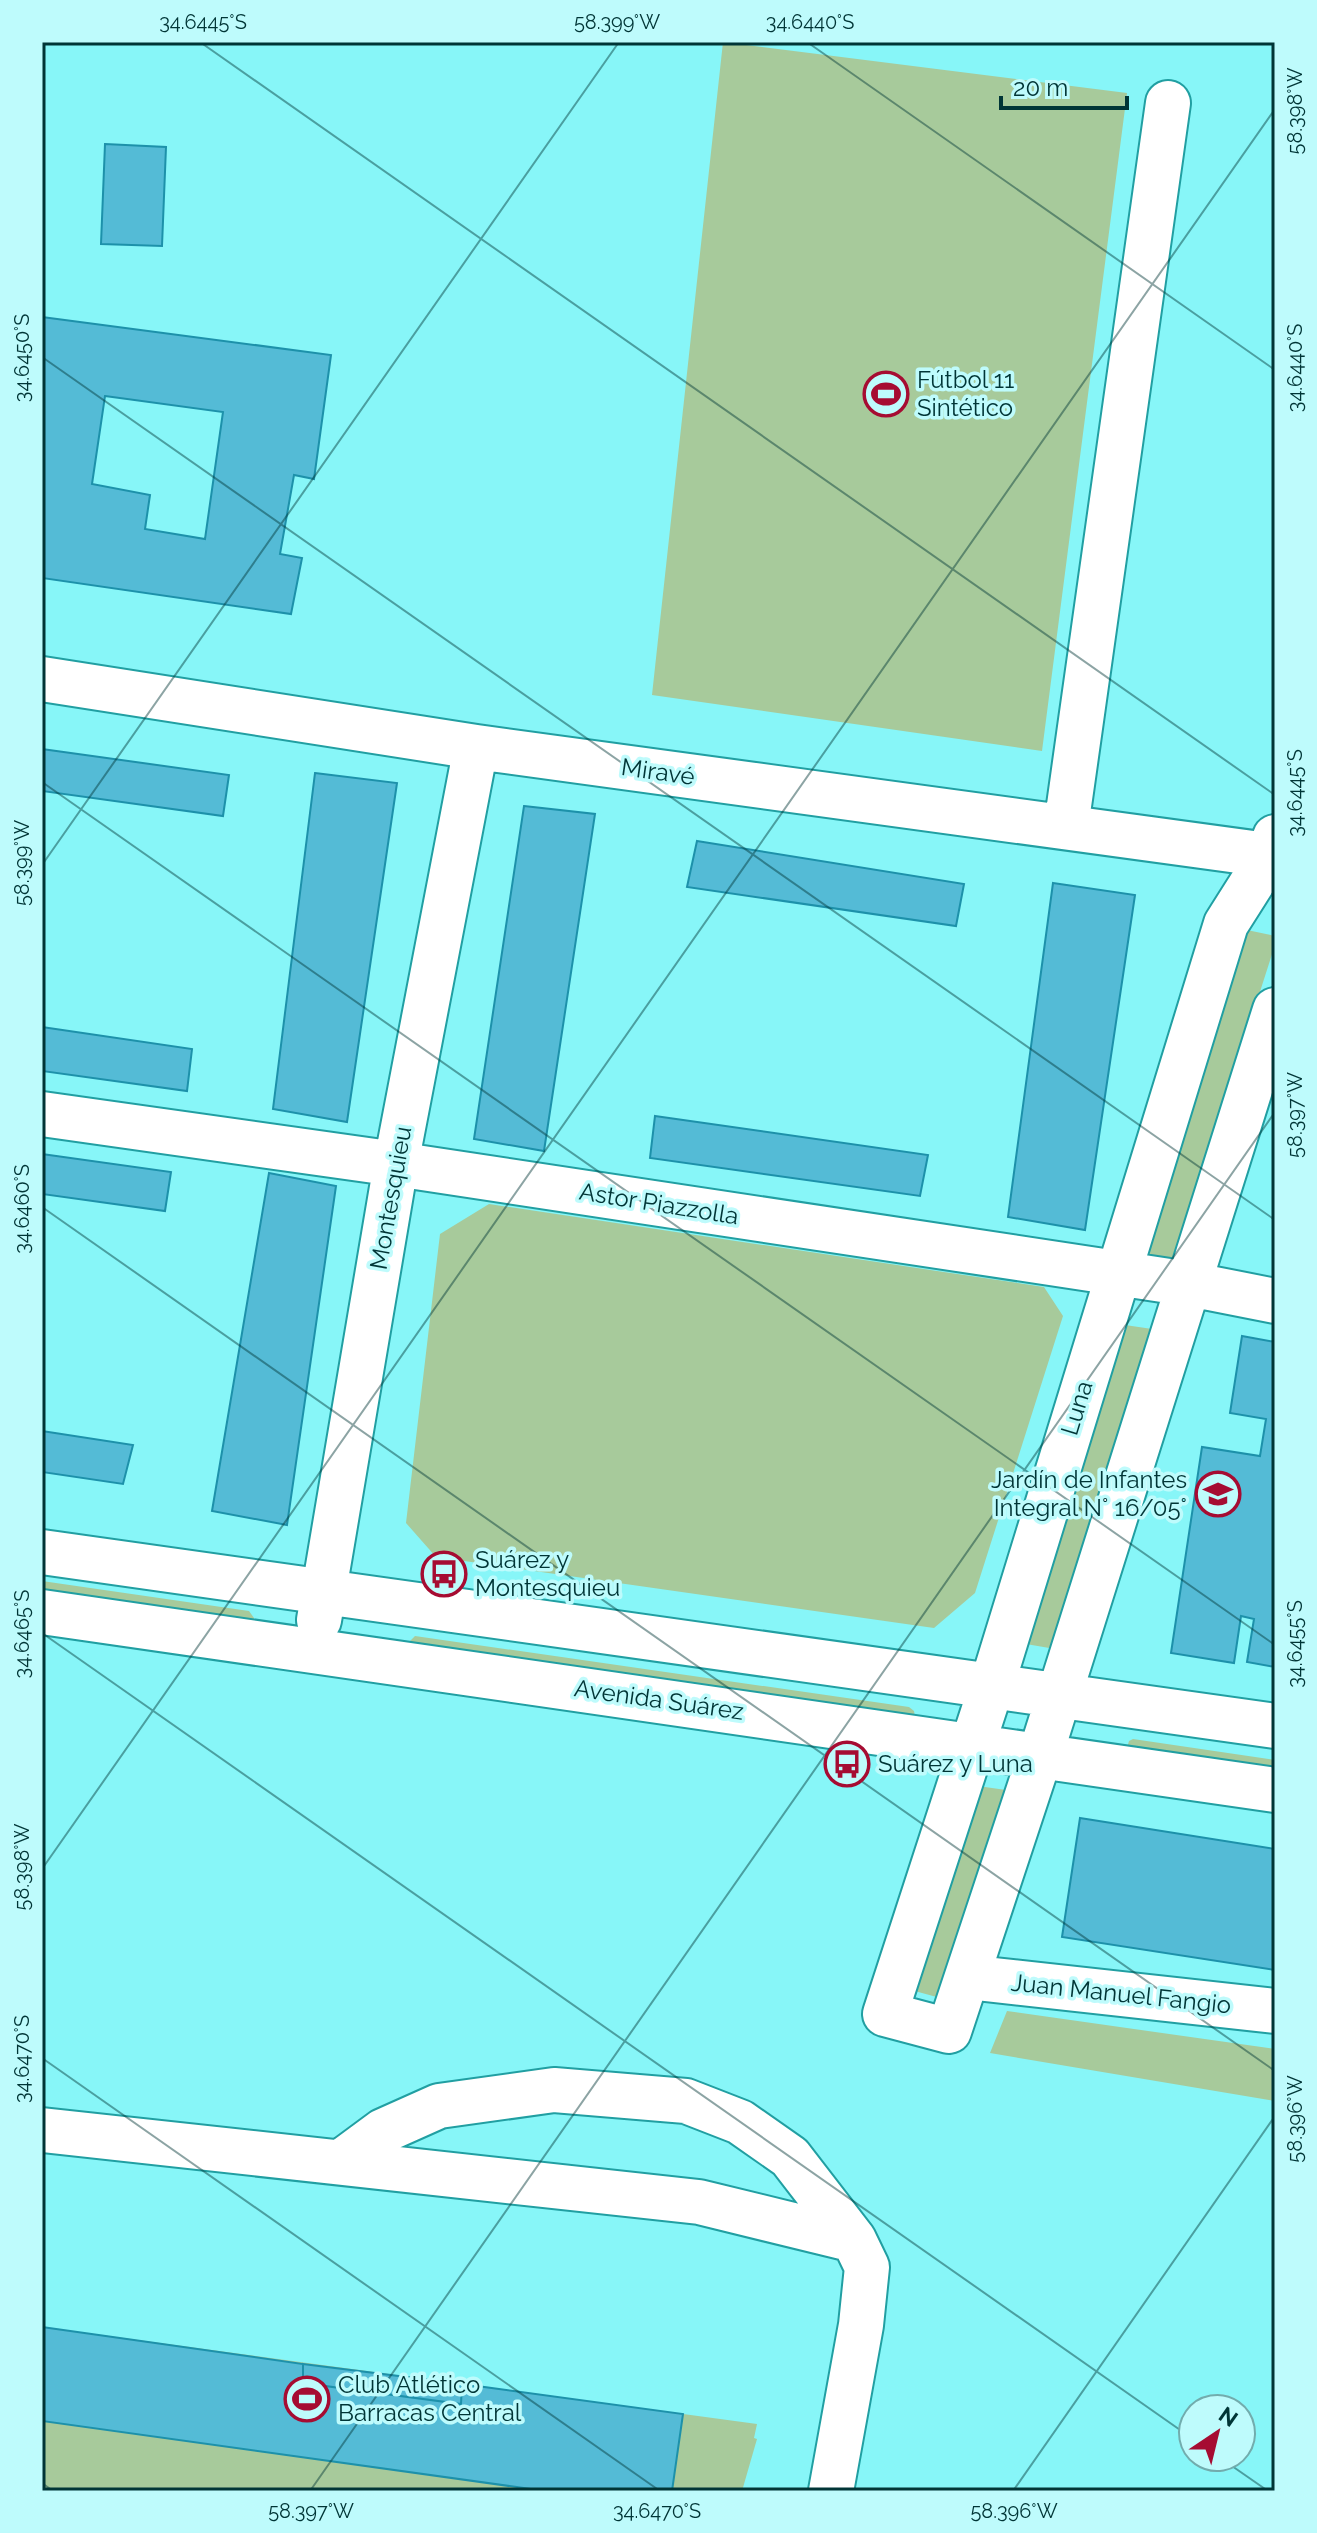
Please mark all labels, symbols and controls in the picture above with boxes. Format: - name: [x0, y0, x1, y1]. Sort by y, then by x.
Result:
- text: 34.6445°S: [159, 10, 247, 34]
- text: 58.399°W: [574, 10, 660, 34]
- text: 34.6440°S: [766, 10, 854, 34]
- scale bar: [1001, 60, 1127, 110]
- text: 58.398°W: [1283, 67, 1307, 155]
- text: 20 m: [1013, 73, 1068, 102]
- text: 34.6450°S: [10, 314, 34, 402]
- text: 34.6440°S: [1283, 324, 1307, 412]
- place label: Fútbol 11 Sintético: [917, 365, 1014, 422]
- sports icon: Fútbol 11 Sintético: [862, 370, 910, 418]
- text: 34.6445°S: [1283, 749, 1307, 837]
- street label: Miravé: [620, 752, 697, 791]
- text: 58.399°W: [10, 820, 34, 906]
- text: 58.397°W: [1283, 1072, 1307, 1158]
- street label: Montesquieu: [364, 1124, 417, 1272]
- text: 34.6460°S: [10, 1164, 34, 1254]
- street label: Astor Piazzolla: [577, 1177, 741, 1230]
- street label: Luna: [1055, 1377, 1098, 1439]
- place label: Jardín de Infantes Integral N° 16/05°: [991, 1465, 1187, 1522]
- school or university icon: Jardín de Infantes Integral N° 16/05°: [1194, 1470, 1242, 1518]
- place label: Suárez y Montesquieu: [475, 1545, 620, 1602]
- bus stop icon: Suárez y Montesquieu: [420, 1550, 468, 1598]
- text: 34.6465°S: [10, 1590, 34, 1678]
- text: 34.6455°S: [1283, 1600, 1307, 1688]
- street label: Avenida Suárez: [572, 1673, 746, 1726]
- bus stop icon: Suárez y Luna: [823, 1740, 871, 1788]
- place label: Suárez y Luna: [878, 1749, 1033, 1778]
- text: 58.398°W: [10, 1823, 34, 1911]
- street label: Juan Manuel Fangio: [1010, 1968, 1233, 2019]
- text: 34.6470°S: [10, 2015, 34, 2103]
- text: 58.396°W: [1283, 2075, 1307, 2163]
- place label: Club Atlético Barracas Central: [338, 2370, 522, 2427]
- sports icon: Club Atlético Barracas Central: [283, 2375, 331, 2423]
- north arrow: [1177, 2393, 1257, 2473]
- text: N: [1214, 2401, 1243, 2432]
- text: 58.397°W: [268, 2499, 354, 2523]
- text: 34.6470°S: [613, 2499, 701, 2523]
- text: 58.396°W: [970, 2499, 1058, 2523]

